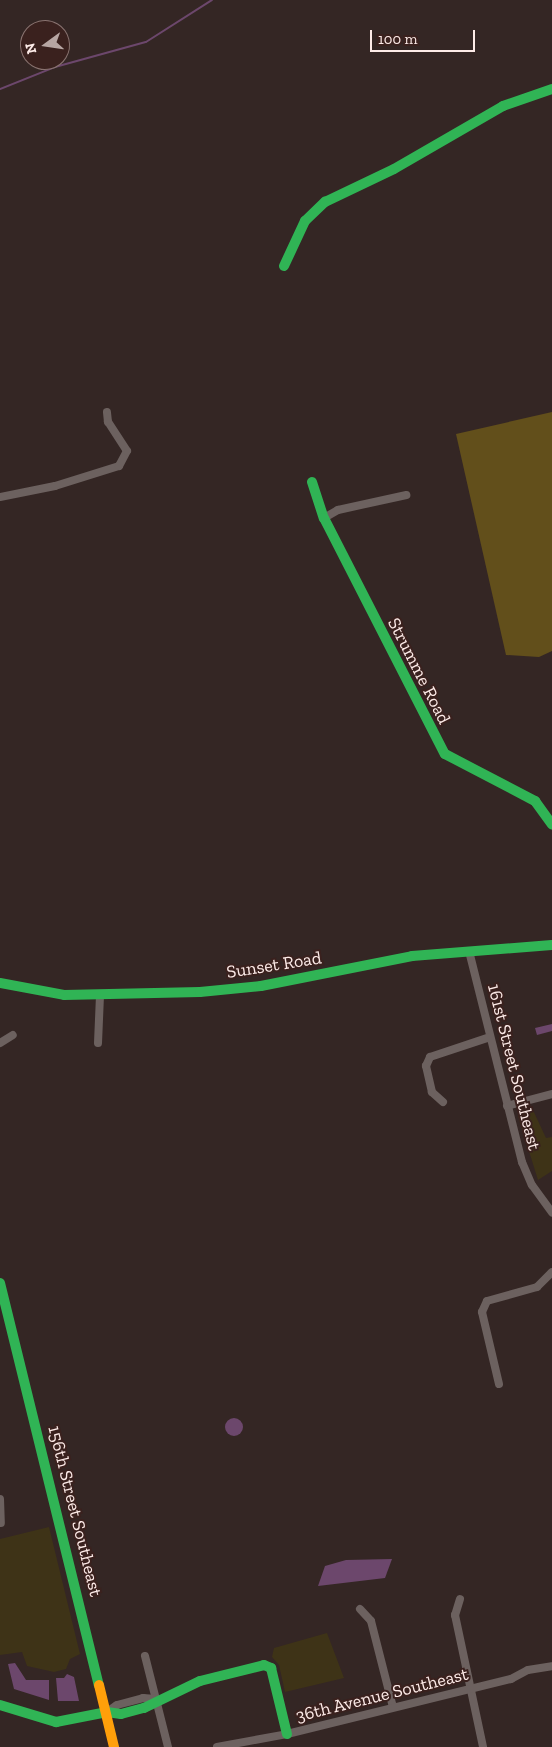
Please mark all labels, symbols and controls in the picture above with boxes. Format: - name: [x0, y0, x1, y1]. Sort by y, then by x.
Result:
- north arrow: [20, 20, 70, 70]
- scale bar: [372, 20, 477, 52]
- text: 100 m: [378, 30, 417, 48]
- text: N: [21, 41, 40, 56]
- street label: Strumme Road: [383, 614, 455, 728]
- street label: Sunset Road: [225, 947, 323, 983]
- street label: 161st Street Southeast: [483, 981, 545, 1153]
- street label: 156th Street Southeast: [43, 1423, 107, 1599]
- street label: 36th Avenue Southeast: [293, 1663, 471, 1727]

